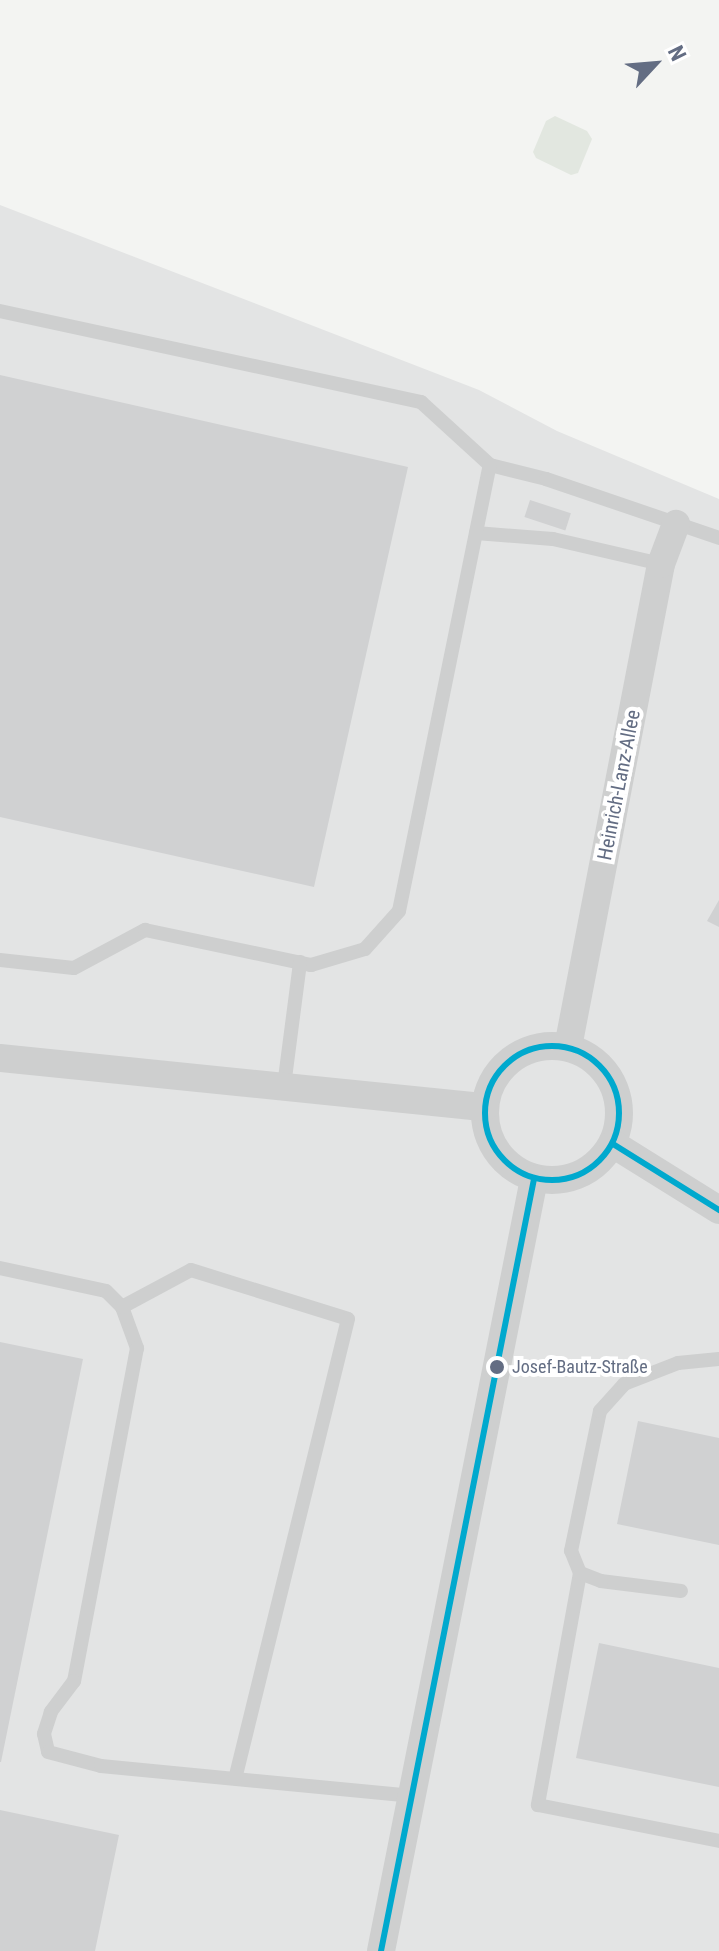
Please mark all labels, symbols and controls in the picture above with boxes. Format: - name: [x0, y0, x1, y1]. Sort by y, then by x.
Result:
- north arrow: [615, 24, 695, 104]
- text: N: [663, 42, 691, 65]
- street label: Heinrich-Lanz-Allee: [593, 708, 645, 862]
- place label: Josef-Bautz-Straße: [512, 1356, 648, 1378]
- marker: Josef-Bautz-Straße: [489, 1359, 505, 1375]

